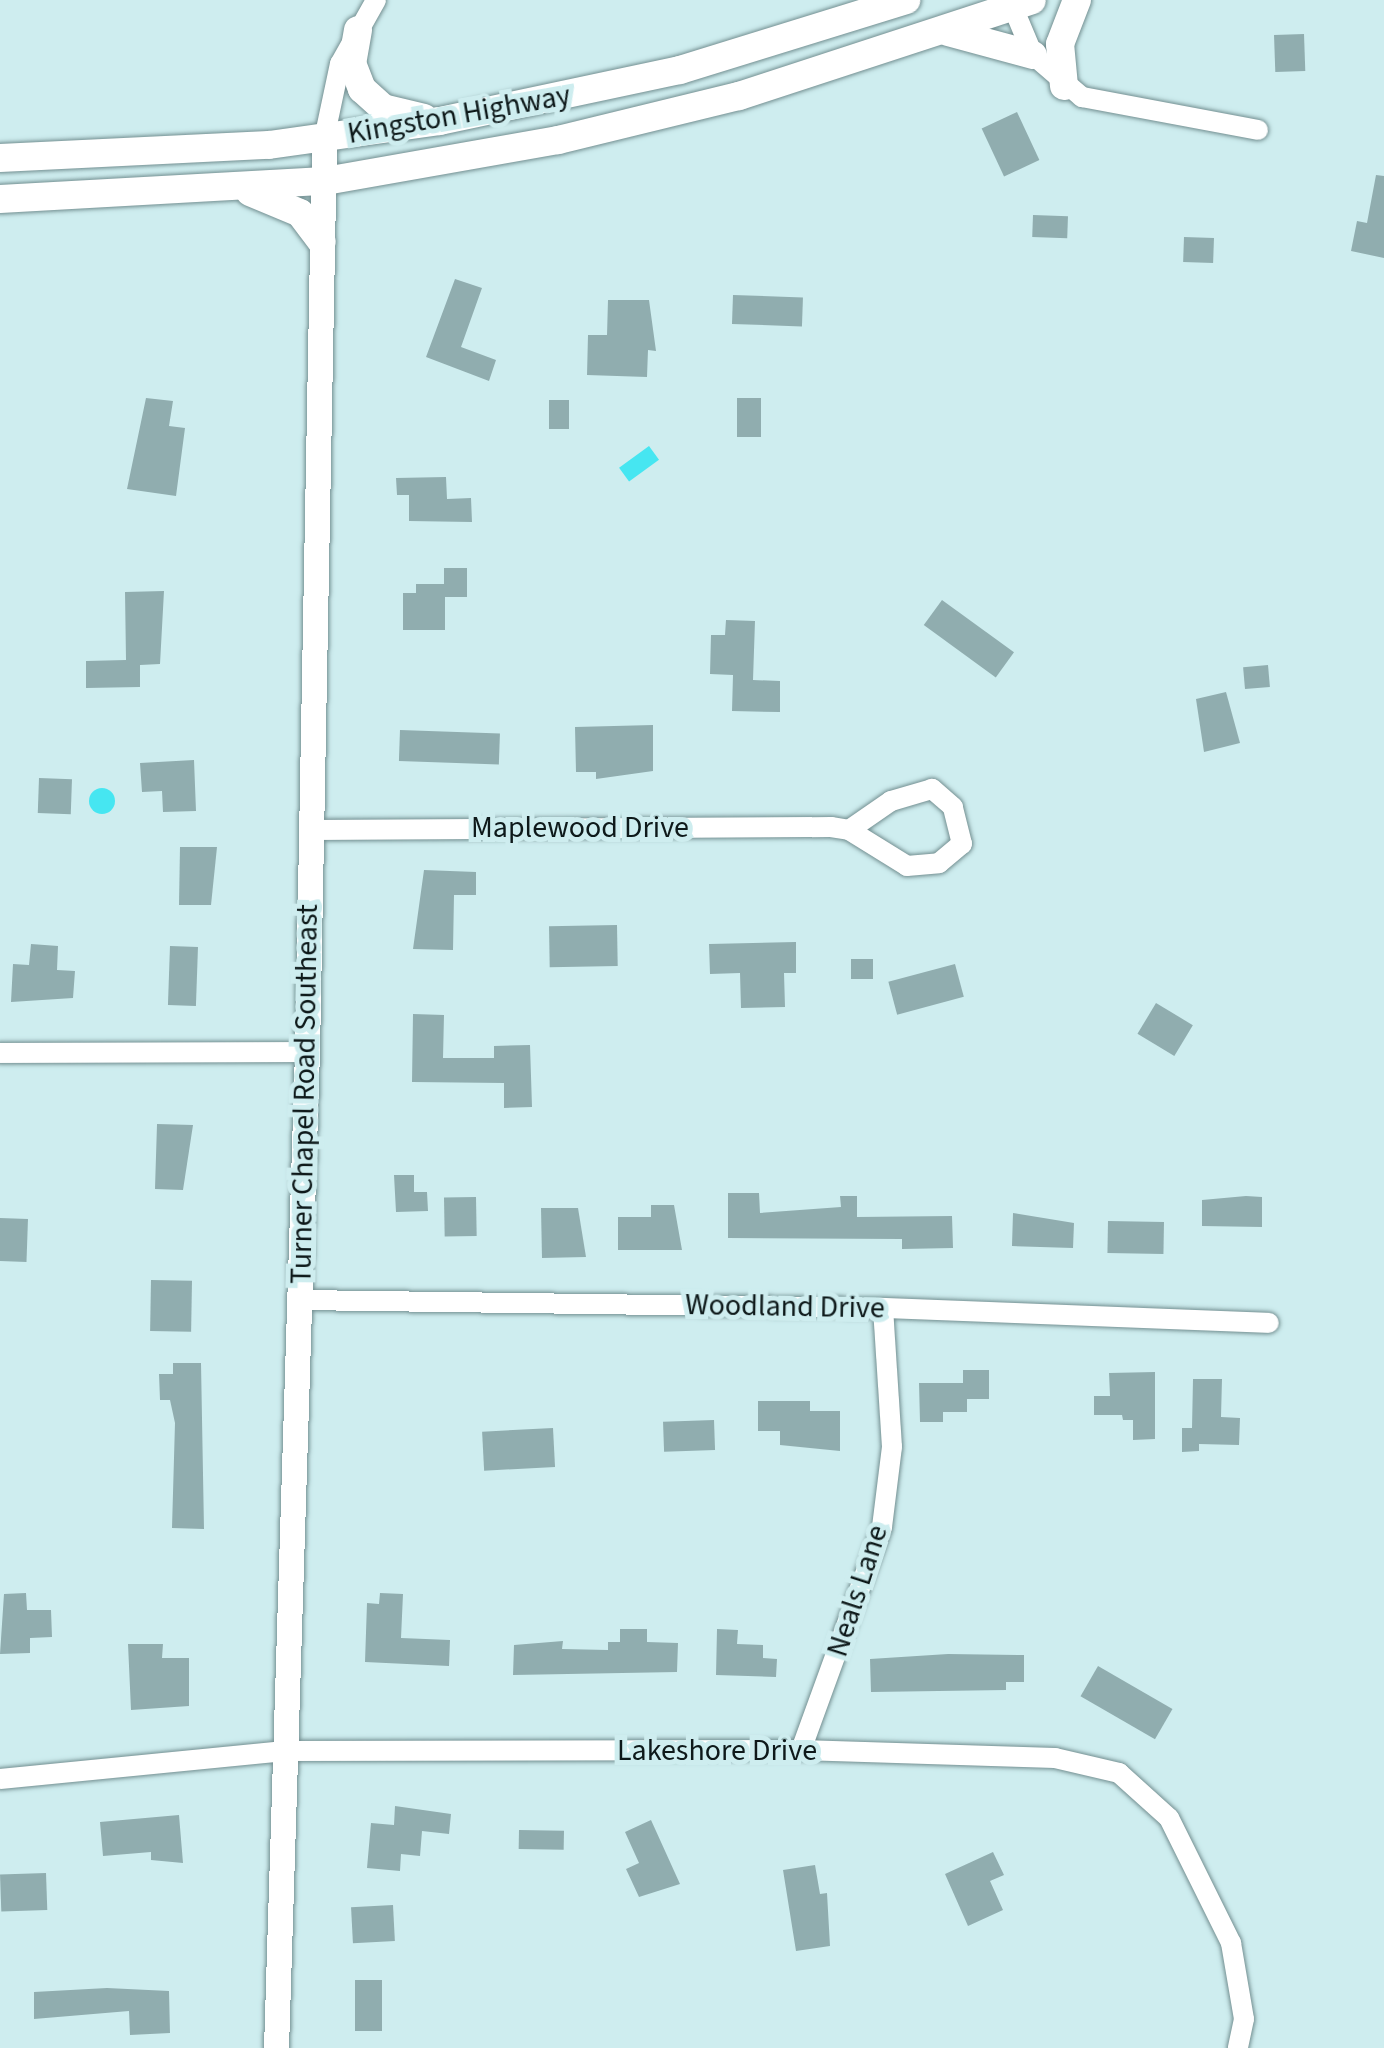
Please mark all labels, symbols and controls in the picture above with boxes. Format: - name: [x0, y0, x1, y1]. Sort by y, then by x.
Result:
- street label: Kingston Highway: [345, 78, 573, 152]
- street label: Maplewood Drive: [471, 810, 689, 846]
- street label: Turner Chapel Road Southeast: [284, 904, 326, 1284]
- street label: Woodland Drive: [685, 1287, 885, 1327]
- street label: Neals Lane: [820, 1521, 896, 1661]
- street label: Lakeshore Drive: [617, 1733, 817, 1769]

